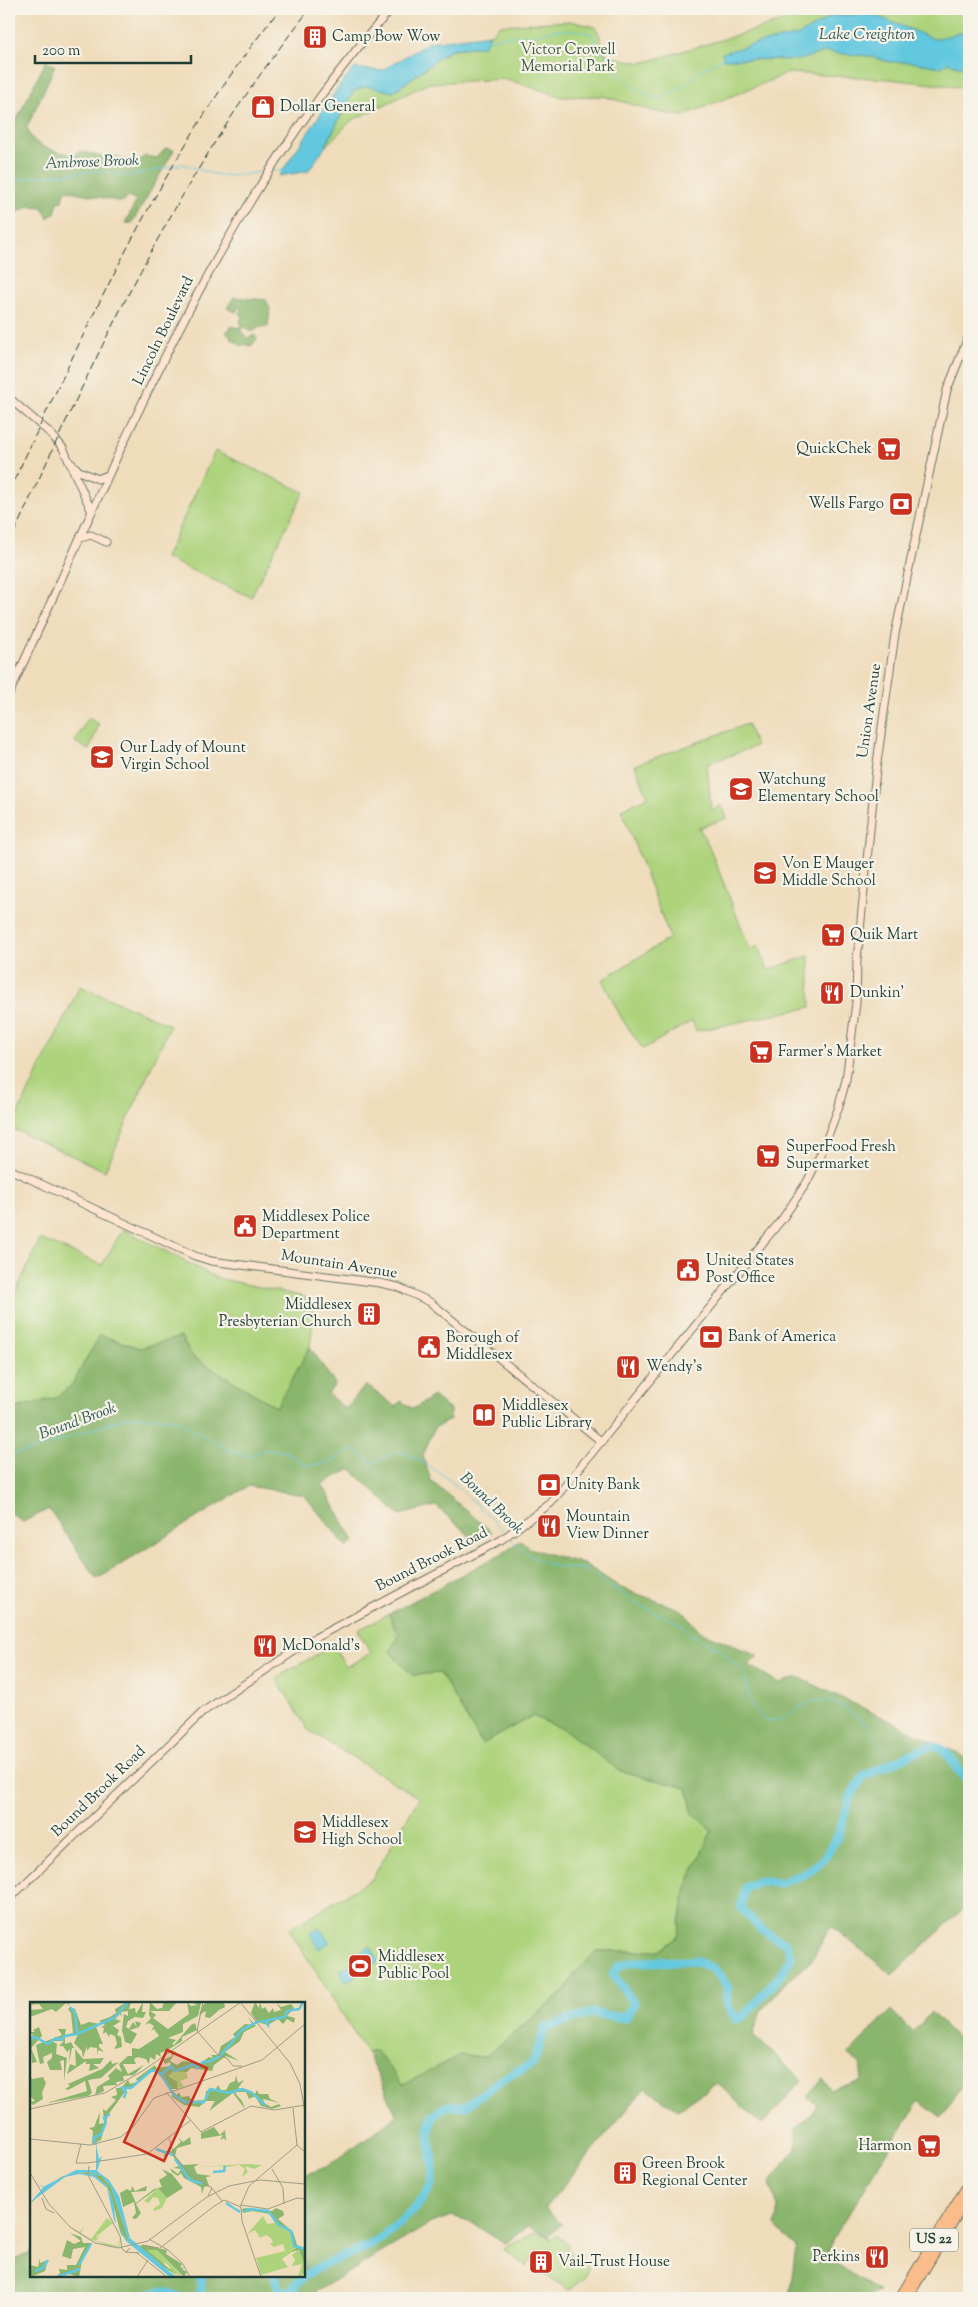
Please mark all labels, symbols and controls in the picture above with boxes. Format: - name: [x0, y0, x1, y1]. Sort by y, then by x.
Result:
- building icon: Camp Bow Wow: [302, 24, 328, 50]
- water label: Lake Creighton: [819, 24, 916, 47]
- place label: Camp Bow Wow: [332, 27, 440, 48]
- scale bar: [35, 32, 191, 64]
- park label: Victor Crowell Memorial Park: [520, 40, 616, 78]
- text: 200 m: [42, 41, 81, 62]
- shop icon: Dollar General: [250, 94, 276, 120]
- place label: Dollar General: [280, 97, 376, 118]
- water label: Ambrose Brook: [44, 150, 140, 176]
- street label: Lincoln Boulevard: [128, 272, 200, 389]
- supermarket icon: QuickChek: [876, 436, 902, 462]
- place label: QuickChek: [796, 439, 872, 460]
- bank icon: Wells Fargo: [888, 491, 914, 517]
- place label: Wells Fargo: [809, 494, 884, 515]
- street label: Union Avenue: [853, 662, 887, 760]
- place label: Our Lady of Mount Virgin School: [120, 738, 246, 776]
- school or university icon: Our Lady of Mount Virgin School: [89, 744, 115, 770]
- place label: Watchung Elementary School: [758, 770, 879, 808]
- school or university icon: Watchung Elementary School: [728, 776, 754, 802]
- place label: Von E Mauger Middle School: [782, 854, 876, 892]
- school or university icon: Von E Mauger Middle School: [752, 860, 778, 886]
- supermarket icon: Quik Mart: [820, 922, 846, 948]
- place label: Quik Mart: [850, 925, 918, 946]
- restaurant icon: Dunkin': [819, 980, 845, 1006]
- place label: Dunkin': [850, 983, 904, 1004]
- supermarket icon: Farmer's Market: [748, 1039, 774, 1065]
- place label: Farmer's Market: [778, 1042, 882, 1063]
- place label: SuperFood Fresh Supermarket: [786, 1137, 896, 1175]
- supermarket icon: SuperFood Fresh Supermarket: [755, 1143, 781, 1169]
- place label: Middlesex Police Department: [262, 1207, 370, 1245]
- public building icon: Middlesex Police Department: [232, 1213, 258, 1239]
- street label: Mountain Avenue: [279, 1245, 399, 1285]
- place label: United States Post Office: [706, 1251, 794, 1289]
- public building icon: United States Post Office: [675, 1257, 701, 1283]
- place label: Middlesex Presbyterian Church: [219, 1295, 352, 1333]
- building icon: Middlesex Presbyterian Church: [356, 1301, 382, 1327]
- bank icon: Bank of America: [698, 1324, 724, 1350]
- place label: Bank of America: [728, 1327, 836, 1348]
- place label: Borough of Middlesex: [446, 1328, 520, 1366]
- public building icon: Borough of Middlesex: [416, 1334, 442, 1360]
- restaurant icon: Wendy's: [615, 1354, 641, 1380]
- place label: Wendy's: [646, 1357, 702, 1378]
- place label: Middlesex Public Library: [502, 1396, 593, 1434]
- water label: Bound Brook: [36, 1397, 120, 1447]
- library icon: Middlesex Public Library: [471, 1402, 497, 1428]
- water label: Bound Brook: [454, 1468, 528, 1540]
- bank icon: Unity Bank: [536, 1472, 562, 1498]
- place label: Unity Bank: [566, 1475, 640, 1496]
- place label: Mountain View Dinner: [566, 1507, 649, 1545]
- restaurant icon: Mountain View Dinner: [536, 1513, 562, 1539]
- street label: Bound Brook Road: [372, 1522, 492, 1597]
- restaurant icon: McDonald's: [252, 1633, 278, 1659]
- place label: McDonald's: [282, 1636, 360, 1657]
- street label: Bound Brook Road: [47, 1741, 151, 1842]
- place label: Middlesex High School: [322, 1813, 402, 1851]
- school or university icon: Middlesex High School: [292, 1819, 318, 1845]
- place label: Middlesex Public Pool: [378, 1947, 450, 1985]
- sports icon: Middlesex Public Pool: [347, 1953, 373, 1979]
- inset map: [30, 2002, 305, 2277]
- supermarket icon: Harmon: [916, 2133, 942, 2159]
- place label: Harmon: [858, 2136, 912, 2157]
- place label: Green Brook Regional Center: [642, 2154, 748, 2192]
- building icon: Green Brook Regional Center: [612, 2160, 638, 2186]
- road number: US 22: [910, 2228, 958, 2252]
- restaurant icon: Perkins: [864, 2244, 890, 2270]
- place label: Perkins: [812, 2247, 860, 2268]
- building icon: Vail–Trust House: [528, 2249, 554, 2275]
- place label: Vail–Trust House: [558, 2252, 670, 2273]

